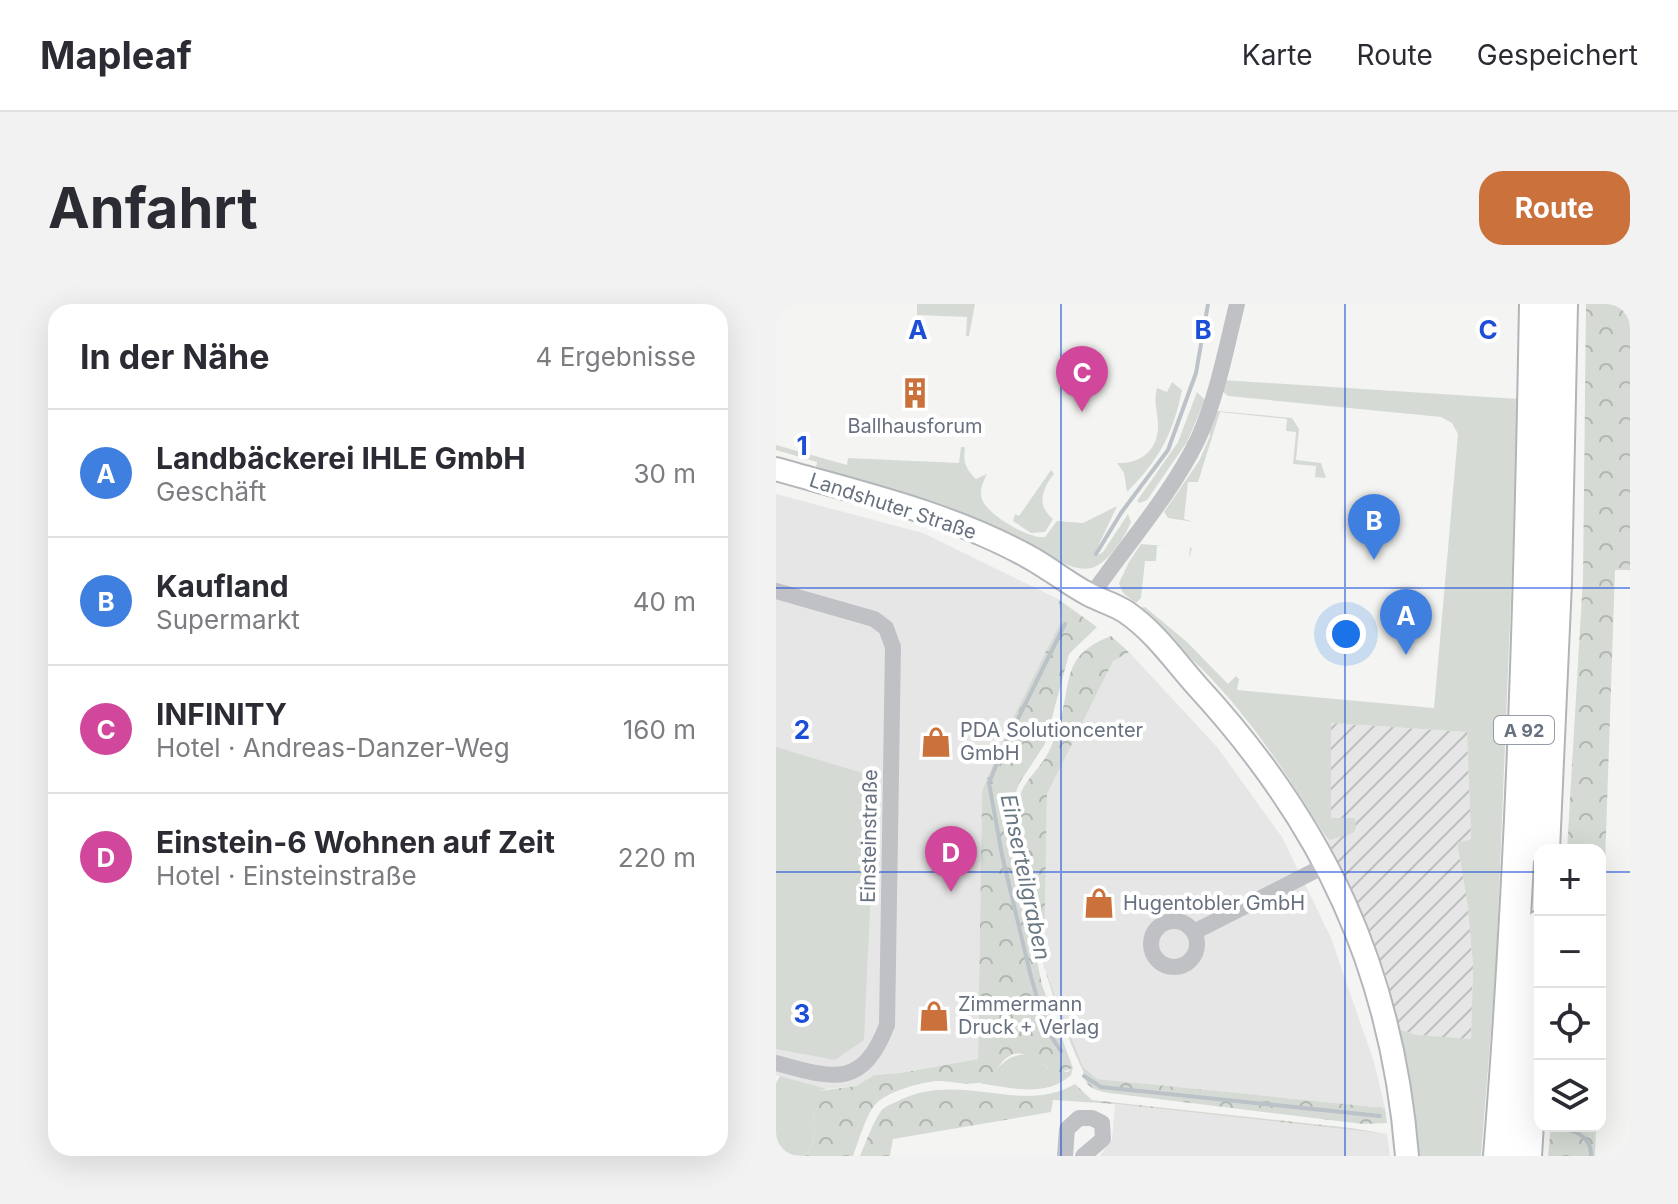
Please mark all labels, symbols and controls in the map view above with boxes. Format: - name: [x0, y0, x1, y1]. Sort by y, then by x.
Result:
- text: Mapleaf: [40, 32, 192, 78]
- text: Karte: [1242, 38, 1313, 72]
- text: Route: [1357, 38, 1433, 72]
- text: Gespeichert: [1477, 38, 1638, 72]
- button: Route: [1479, 171, 1630, 245]
- text: Anfahrt: [48, 174, 258, 242]
- text: A: [908, 314, 928, 345]
- text: B: [1194, 314, 1212, 345]
- text: C: [1478, 314, 1498, 345]
- text: In der Nähe: [80, 336, 269, 377]
- text: 4 Ergebnisse: [536, 341, 696, 372]
- pin: C: [1056, 346, 1108, 412]
- building icon: Ballhausforum: [898, 376, 932, 410]
- place label: Ballhausforum: [847, 414, 983, 438]
- text: 1: [796, 430, 808, 461]
- text: Landbäckerei IHLE GmbH: [156, 440, 526, 476]
- text: A: [96, 458, 116, 489]
- text: 30 m: [633, 458, 696, 489]
- street label: Landshuter Straße: [807, 468, 979, 544]
- text: Geschäft: [156, 476, 266, 507]
- pin: B: [1348, 494, 1400, 560]
- text: Kaufland: [156, 568, 289, 604]
- text: B: [97, 586, 115, 617]
- text: 40 m: [633, 586, 696, 617]
- pin: A: [1380, 589, 1432, 655]
- text: Supermarkt: [156, 604, 300, 635]
- your location: [1326, 614, 1366, 654]
- text: INFINITY: [156, 696, 287, 732]
- text: C: [96, 714, 116, 745]
- text: 160 m: [623, 714, 696, 745]
- text: 2: [794, 714, 810, 745]
- road number: A 92: [1494, 716, 1554, 744]
- place label: PDA Solutioncenter GmbH: [960, 718, 1144, 765]
- shop icon: PDA Solutioncenter GmbH: [919, 725, 953, 759]
- text: Hotel · Andreas-Danzer-Weg: [156, 732, 510, 763]
- street label: Einsteinstraße: [856, 769, 882, 903]
- water label: Einserteilgraben: [996, 792, 1056, 962]
- text: Einstein-6 Wohnen auf Zeit: [156, 824, 555, 860]
- pin: D: [925, 826, 977, 892]
- text: D: [97, 842, 115, 873]
- text: 220 m: [618, 842, 696, 873]
- map controls: [1534, 844, 1606, 1132]
- button: +: [1534, 844, 1606, 916]
- text: Hotel · Einsteinstraße: [156, 860, 417, 891]
- shop icon: Hugentobler GmbH: [1082, 886, 1116, 920]
- place label: Hugentobler GmbH: [1123, 891, 1305, 915]
- button: −: [1534, 916, 1606, 988]
- button: locate: [1534, 988, 1606, 1060]
- place label: Zimmermann Druck + Verlag: [958, 992, 1099, 1039]
- text: 3: [794, 998, 810, 1029]
- shop icon: Zimmermann Druck + Verlag: [917, 999, 951, 1033]
- button: layers: [1534, 1060, 1606, 1132]

